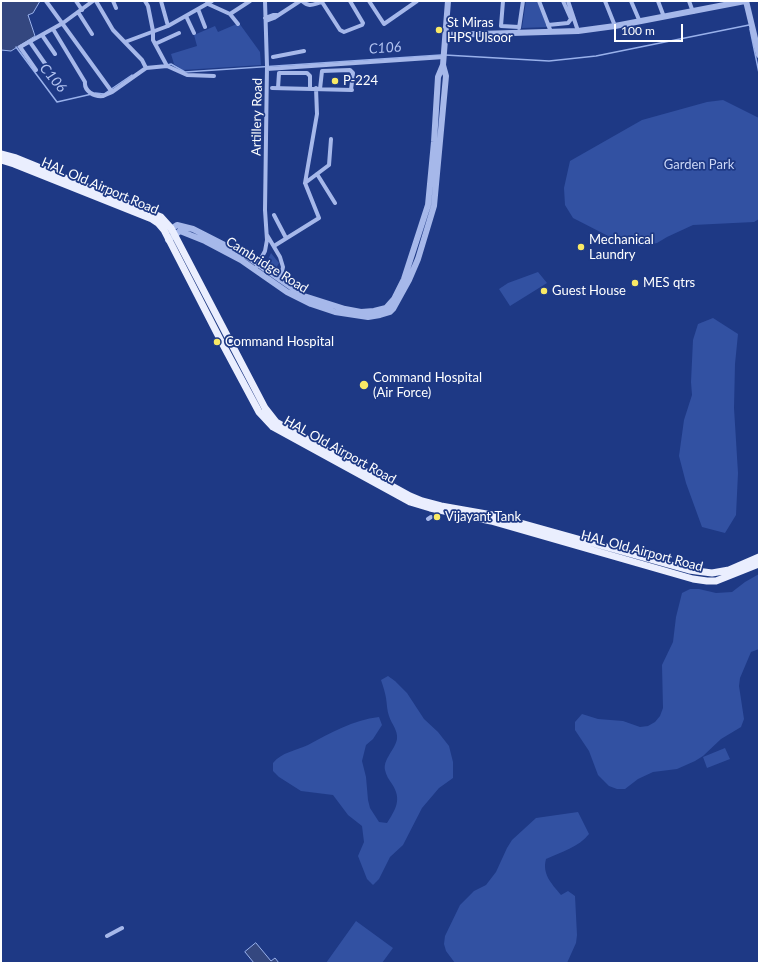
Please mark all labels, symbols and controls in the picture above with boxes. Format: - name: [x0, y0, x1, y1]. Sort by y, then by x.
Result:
- place label: St Miras HPS Ulsoor: [447, 15, 513, 46]
- scale bar: [616, 16, 685, 42]
- text: 100 m: [621, 23, 655, 38]
- marker: St Miras HPS Ulsoor: [434, 25, 444, 35]
- water label: C106: [368, 38, 402, 58]
- water label: C106: [36, 60, 70, 96]
- place label: P-224: [343, 73, 378, 89]
- marker: P-224: [330, 76, 340, 86]
- street label: Artillery Road: [249, 78, 265, 156]
- street label: HAL Old Airport Road: [39, 154, 161, 218]
- park label: Garden Park: [664, 157, 734, 173]
- place label: Mechanical Laundry: [589, 232, 654, 263]
- street label: Cambridge Road: [223, 233, 311, 297]
- marker: Mechanical Laundry: [576, 242, 586, 252]
- place label: MES qtrs: [643, 275, 695, 291]
- marker: MES qtrs: [630, 278, 640, 288]
- place label: Guest House: [552, 283, 626, 299]
- marker: Guest House: [539, 286, 549, 296]
- place label: Command Hospital: [225, 334, 334, 350]
- marker: Command Hospital: [212, 337, 222, 347]
- place label: Command Hospital (Air Force): [373, 370, 482, 401]
- marker: Command Hospital (Air Force): [358, 379, 370, 391]
- street label: HAL Old Airport Road: [281, 413, 399, 487]
- place label: Vijayant Tank: [445, 509, 521, 525]
- marker: Vijayant Tank: [432, 512, 442, 522]
- street label: HAL Old Airport Road: [579, 527, 705, 575]

